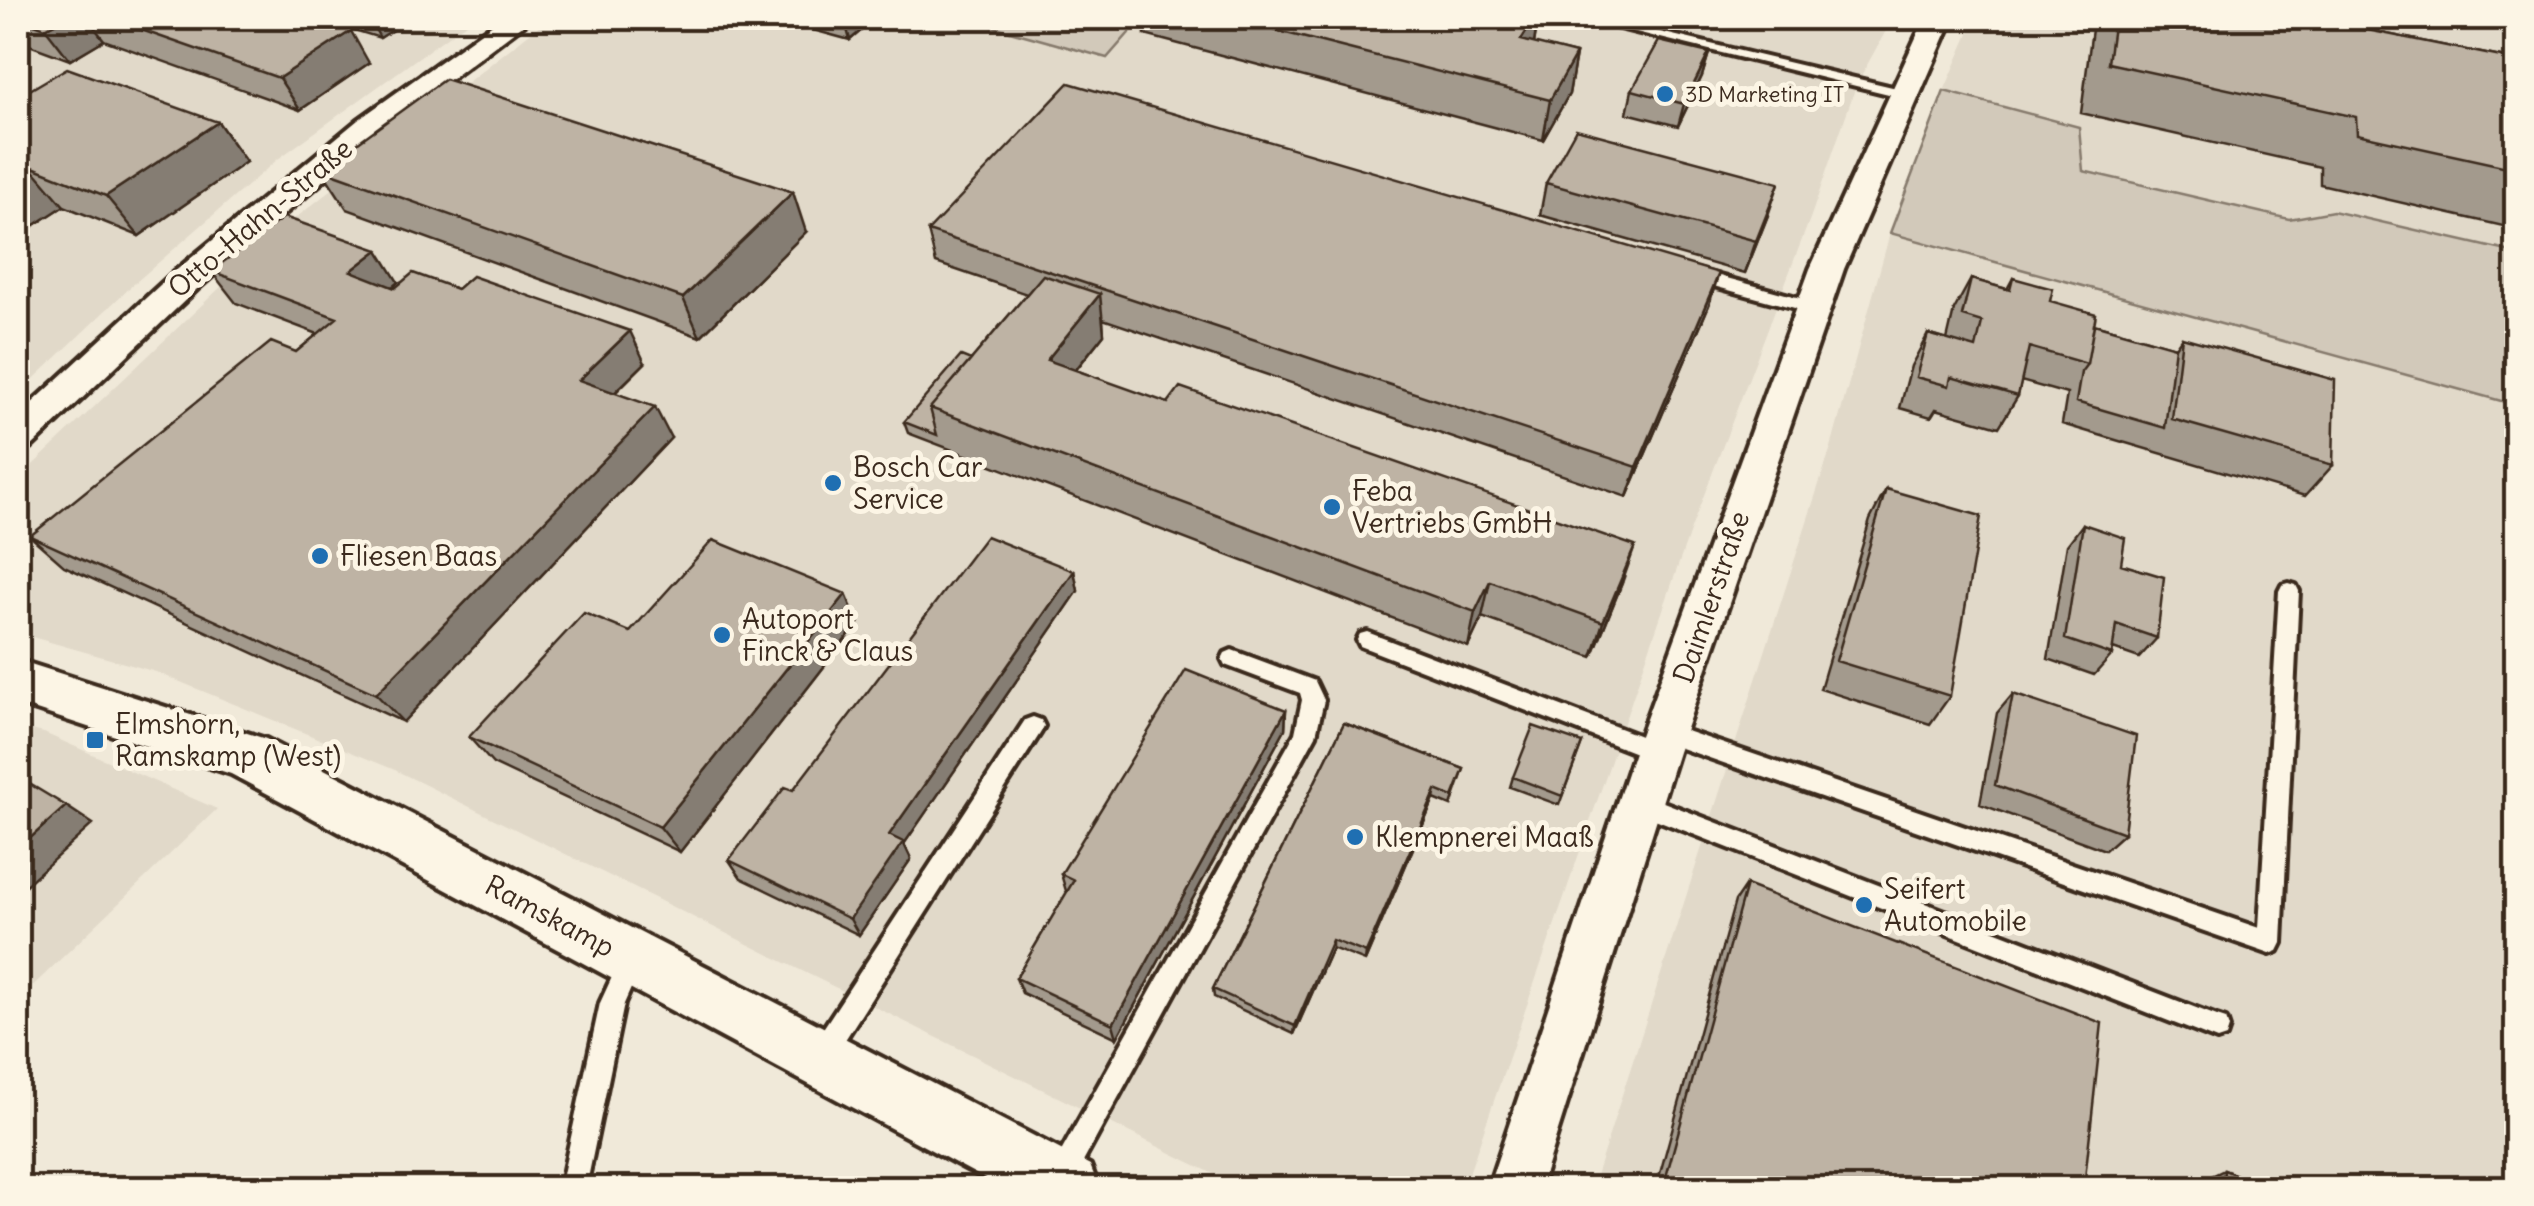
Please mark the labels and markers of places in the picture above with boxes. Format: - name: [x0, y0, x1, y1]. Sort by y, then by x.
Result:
- place label: 3D Marketing IT: [1685, 80, 1844, 108]
- marker: 3D Marketing IT: [1654, 83, 1676, 105]
- place label: Bosch Car Service: [853, 449, 983, 517]
- marker: Bosch Car Service: [822, 472, 844, 494]
- place label: Feba Vertriebs GmbH: [1352, 473, 1552, 541]
- marker: Feba Vertriebs GmbH: [1321, 496, 1343, 518]
- place label: Fliesen Baas: [340, 538, 497, 574]
- marker: Fliesen Baas: [309, 545, 331, 567]
- place label: Autoport Finck & Claus: [742, 601, 913, 669]
- marker: Autoport Finck & Claus: [711, 624, 733, 646]
- place label: Elmshorn, Ramskamp (West): [115, 706, 341, 774]
- marker: Elmshorn, Ramskamp (West): [84, 729, 106, 751]
- place label: Klempnerei Maaß: [1375, 819, 1594, 855]
- marker: Klempnerei Maaß: [1344, 826, 1366, 848]
- place label: Seifert Automobile: [1884, 871, 2027, 939]
- marker: Seifert Automobile: [1853, 894, 1875, 916]

